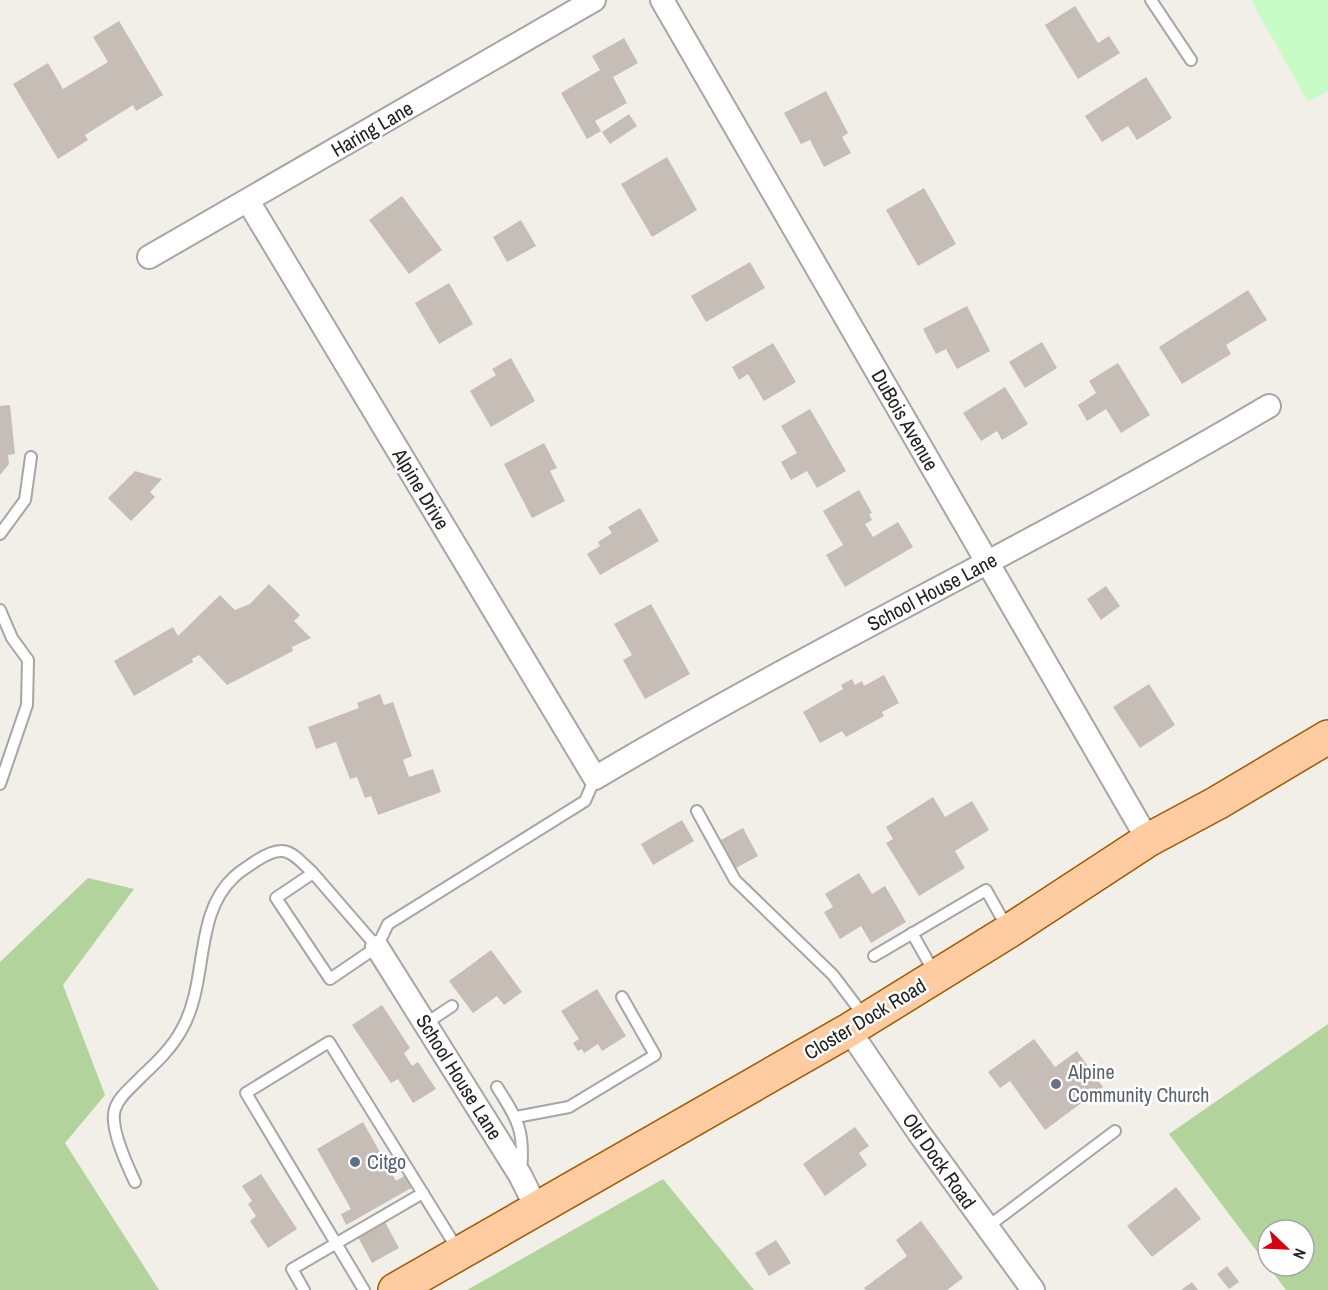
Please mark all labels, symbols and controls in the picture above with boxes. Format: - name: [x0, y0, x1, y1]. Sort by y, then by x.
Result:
- street label: Haring Lane: [326, 94, 418, 163]
- street label: DuBois Avenue: [866, 364, 945, 475]
- street label: Alpine Drive: [386, 442, 456, 534]
- street label: School House Lane: [862, 546, 1001, 637]
- street label: Closter Dock Road: [799, 972, 931, 1066]
- street label: School House Lane: [410, 1009, 509, 1145]
- place label: Alpine Community Church: [1067, 1058, 1209, 1108]
- marker: Alpine Community Church: [1049, 1077, 1063, 1091]
- street label: Old Dock Road: [896, 1107, 982, 1214]
- place label: Citgo: [367, 1148, 406, 1175]
- marker: Citgo: [348, 1155, 362, 1169]
- north arrow: [1256, 1218, 1316, 1278]
- text: N: [1288, 1245, 1312, 1263]

